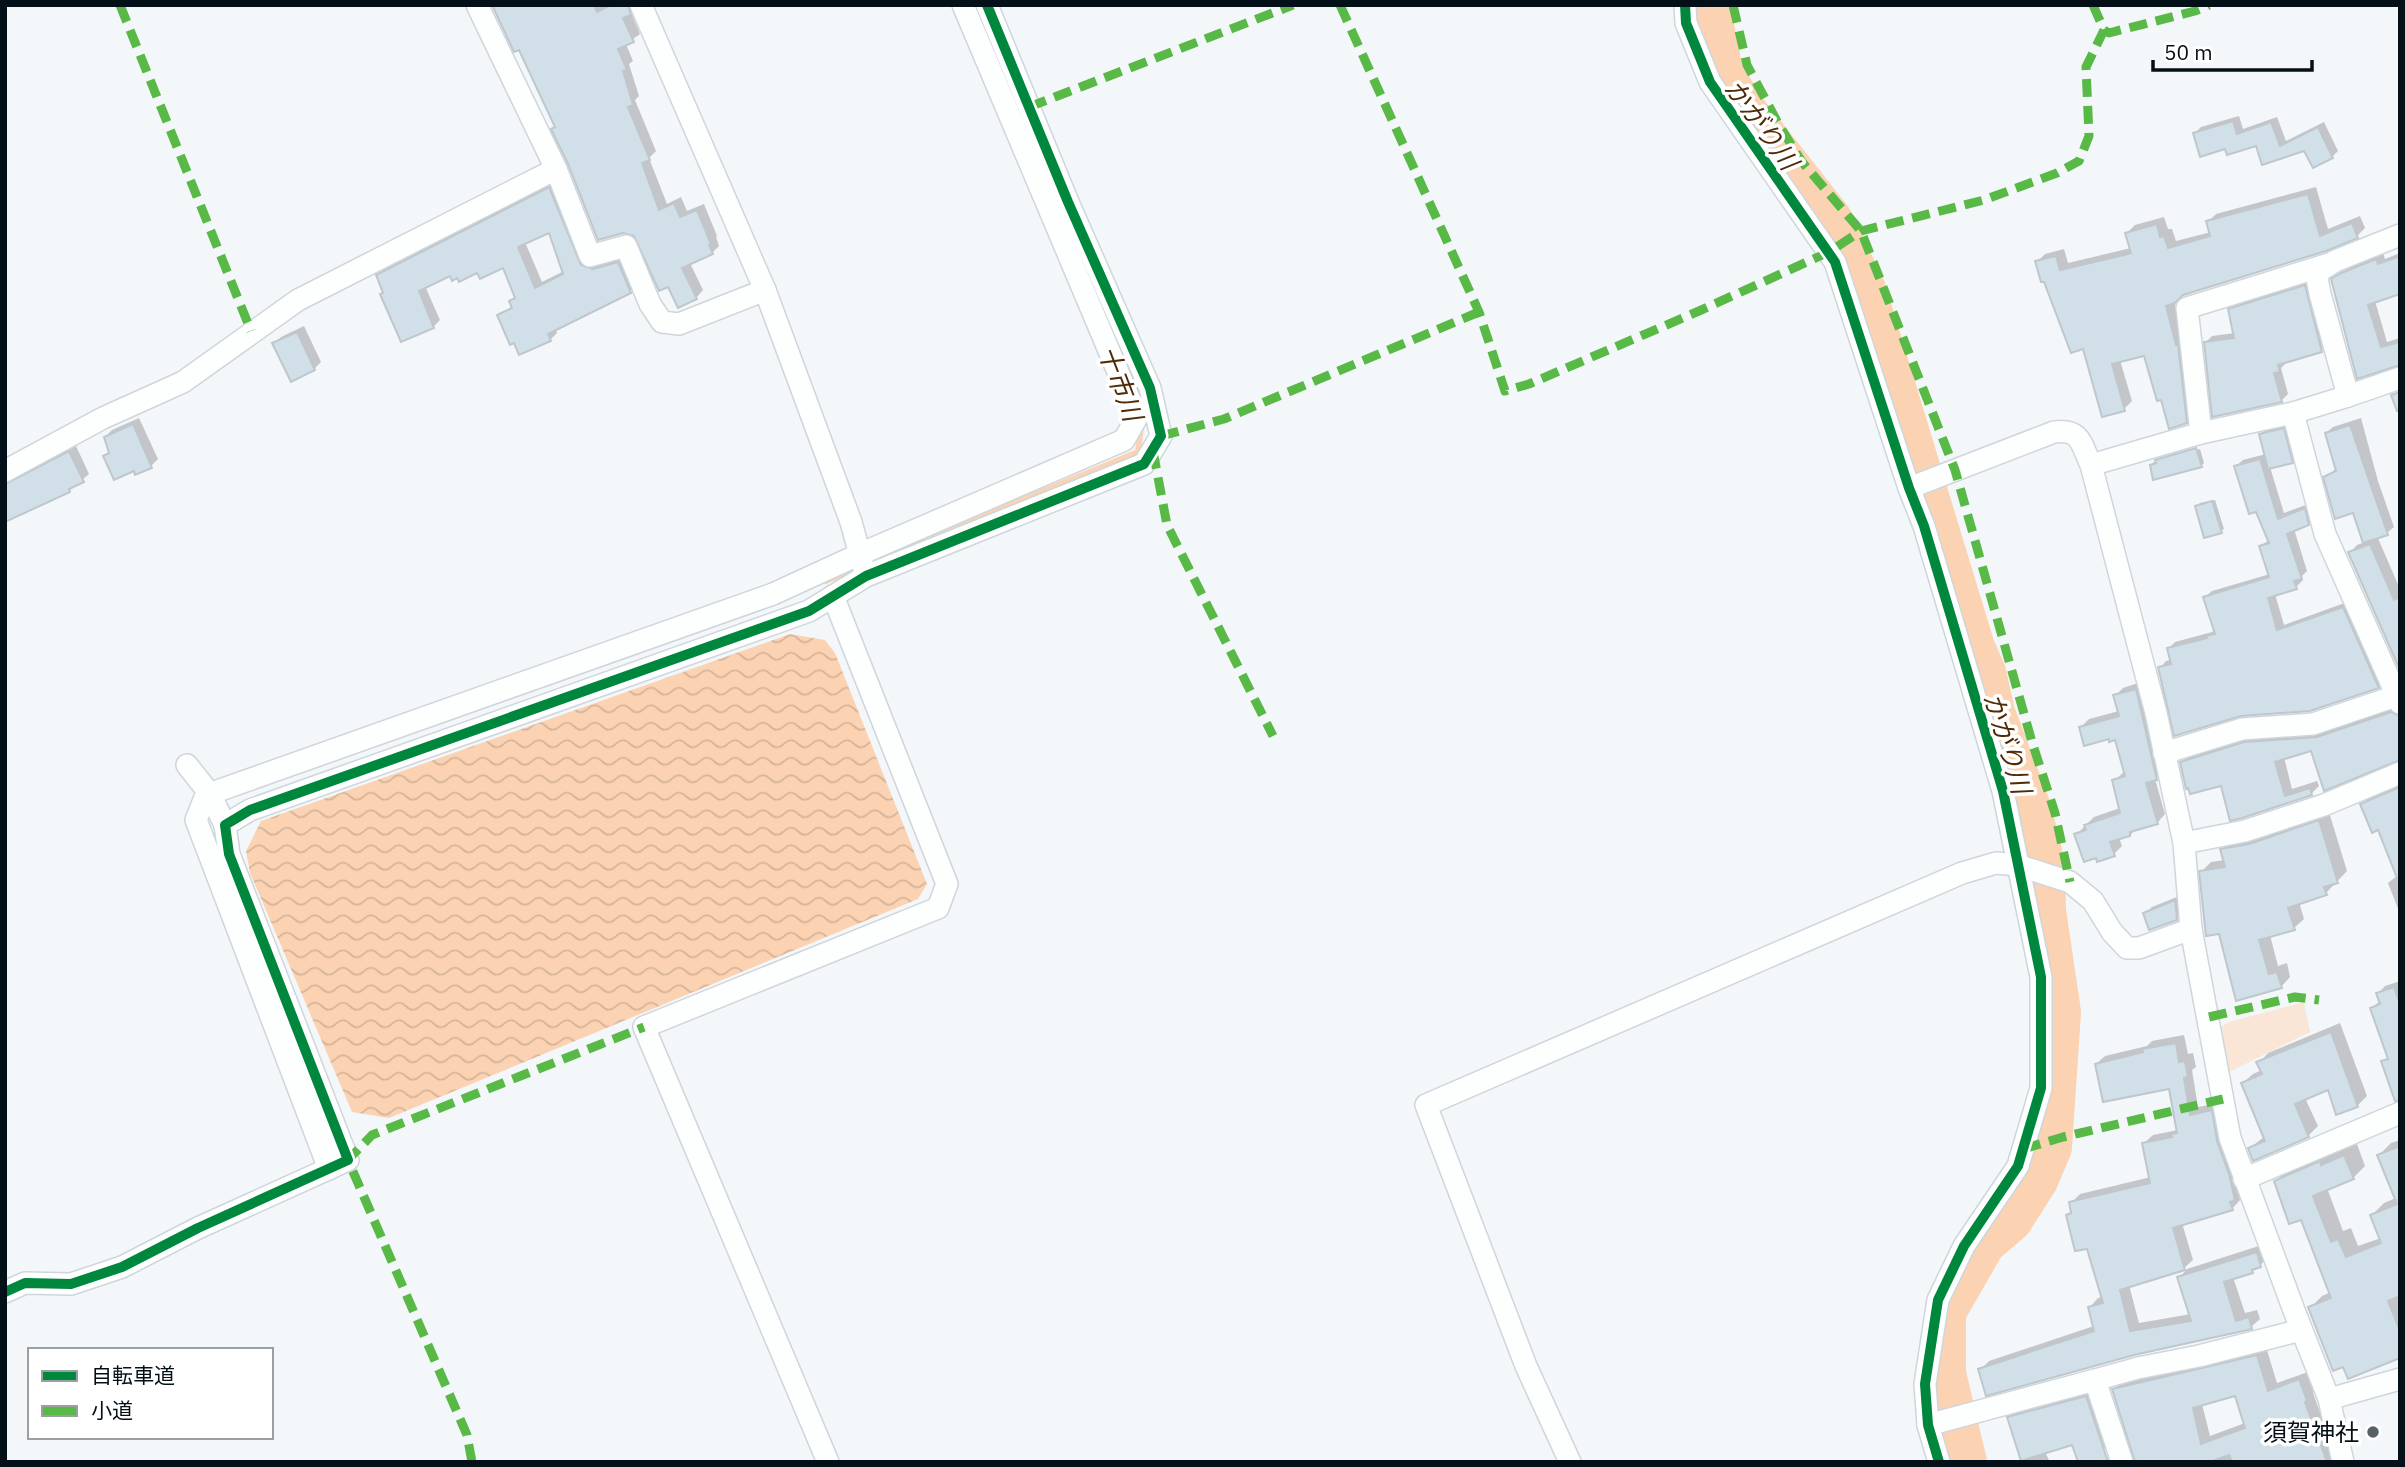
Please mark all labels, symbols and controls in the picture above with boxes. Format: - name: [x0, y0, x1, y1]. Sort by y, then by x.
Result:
- scale bar: [2153, 28, 2312, 72]
- text: 50 m: [2164, 38, 2213, 66]
- water label: かがり川: [1718, 72, 1808, 178]
- water label: 十市川: [1091, 340, 1152, 428]
- water label: かがり川: [1977, 688, 2040, 801]
- legend: [28, 1348, 273, 1439]
- text: 自転車道: [91, 1361, 175, 1389]
- text: 小道: [91, 1396, 133, 1424]
- place label: 須賀神社: [2263, 1416, 2359, 1448]
- marker: 須賀神社: [2365, 1424, 2381, 1440]

